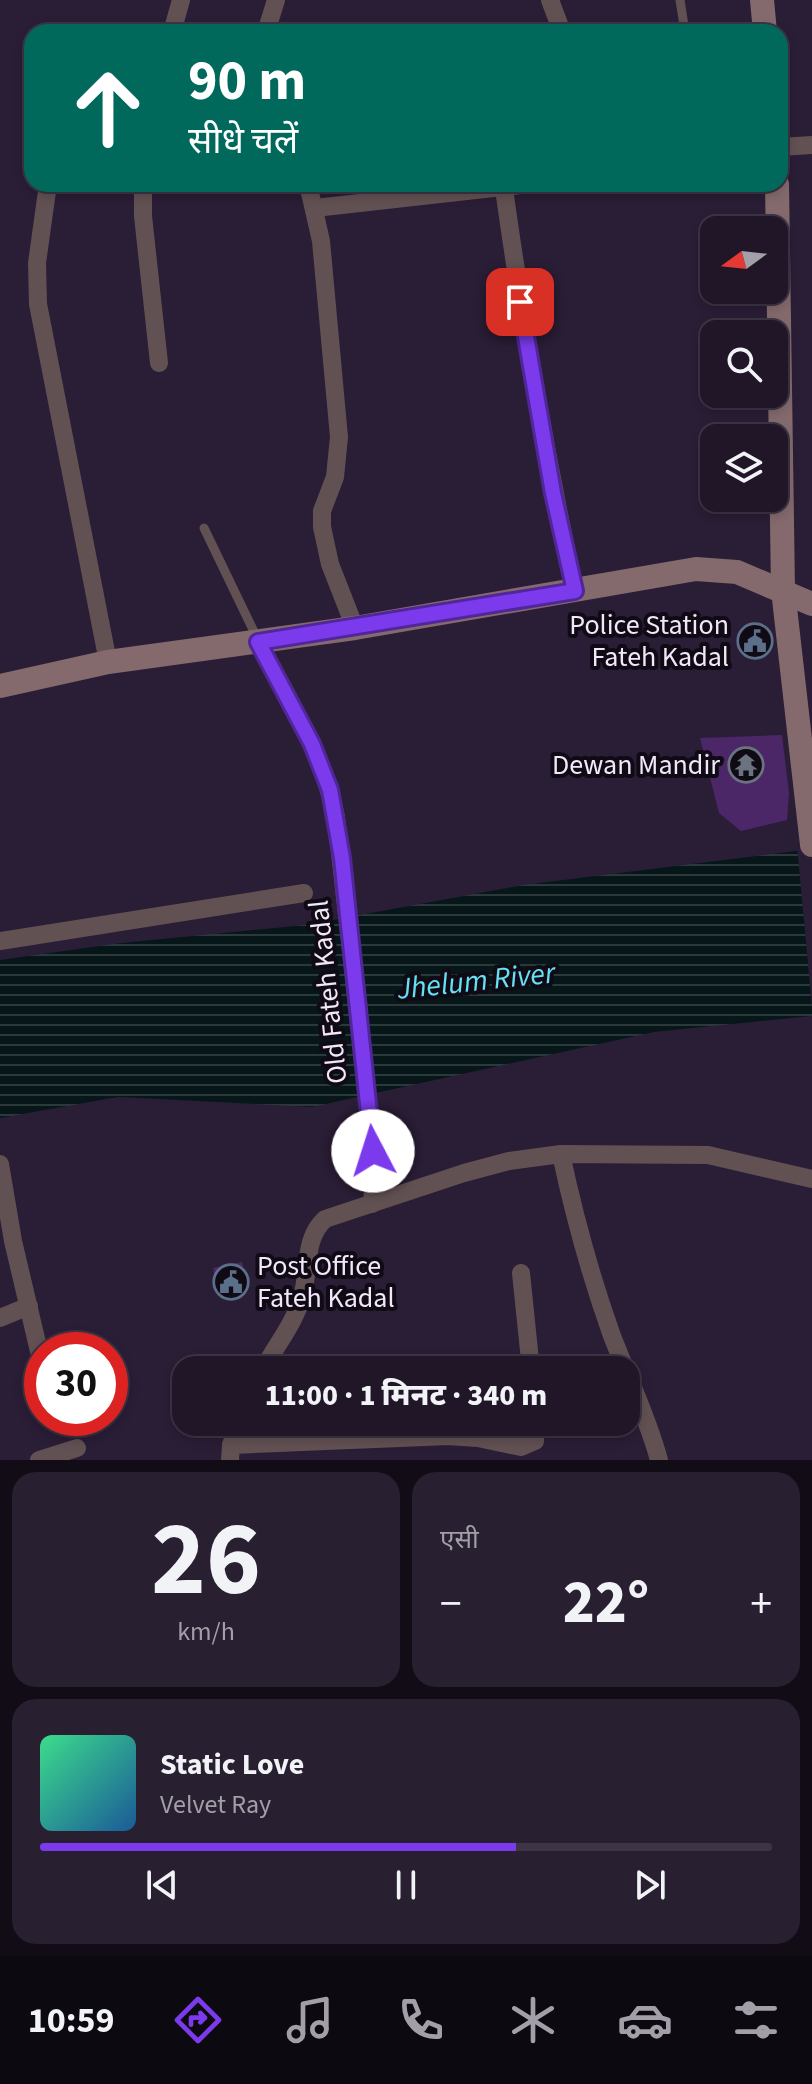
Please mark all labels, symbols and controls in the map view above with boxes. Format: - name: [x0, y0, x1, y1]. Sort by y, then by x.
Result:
- text: 90 m: [188, 42, 306, 121]
- icon: ahead: [56, 56, 160, 160]
- text: सीधे चलें: [188, 116, 298, 167]
- north arrow: [700, 216, 788, 304]
- map controls: [700, 216, 788, 512]
- pin: [486, 268, 554, 336]
- icon: arrive: [498, 280, 542, 324]
- button: search: [700, 320, 788, 408]
- button: layers: [700, 424, 788, 512]
- place label: Police Station Fateh Kadal: [569, 605, 729, 677]
- public building icon: Police Station Fateh Kadal: [736, 622, 774, 660]
- place label: Dewan Mandir: [552, 745, 720, 785]
- temple icon: Dewan Mandir: [727, 746, 765, 784]
- street label: Old Fateh Kadal: [298, 898, 358, 1086]
- water label: Jhelum River: [394, 951, 559, 1011]
- position arrow: [331, 1109, 415, 1193]
- place label: Post Office Fateh Kadal: [257, 1246, 395, 1318]
- public building icon: Post Office Fateh Kadal: [212, 1263, 250, 1301]
- speed limit sign: 30: [24, 1332, 128, 1436]
- text: 11:00 · 1 मिनट · 340 m: [265, 1374, 547, 1417]
- text: 26: [151, 1487, 261, 1635]
- text: एसी: [440, 1521, 479, 1558]
- text: 22°: [563, 1561, 649, 1646]
- text: −: [440, 1573, 462, 1636]
- text: +: [750, 1573, 772, 1636]
- text: km/h: [177, 1613, 235, 1650]
- text: Static Love: [160, 1743, 304, 1786]
- text: Velvet Ray: [160, 1786, 271, 1823]
- icon: previous: [140, 1863, 184, 1907]
- icon: pause: [384, 1863, 428, 1907]
- icon: next: [628, 1863, 672, 1907]
- icon: directions: [170, 1992, 226, 2048]
- icon: music: [282, 1992, 338, 2048]
- icon: phone: [393, 1992, 449, 2048]
- icon: climate: [505, 1992, 561, 2048]
- icon: car: [617, 1992, 673, 2048]
- icon: filters: [728, 1992, 784, 2048]
- text: 10:59: [28, 1995, 115, 2046]

